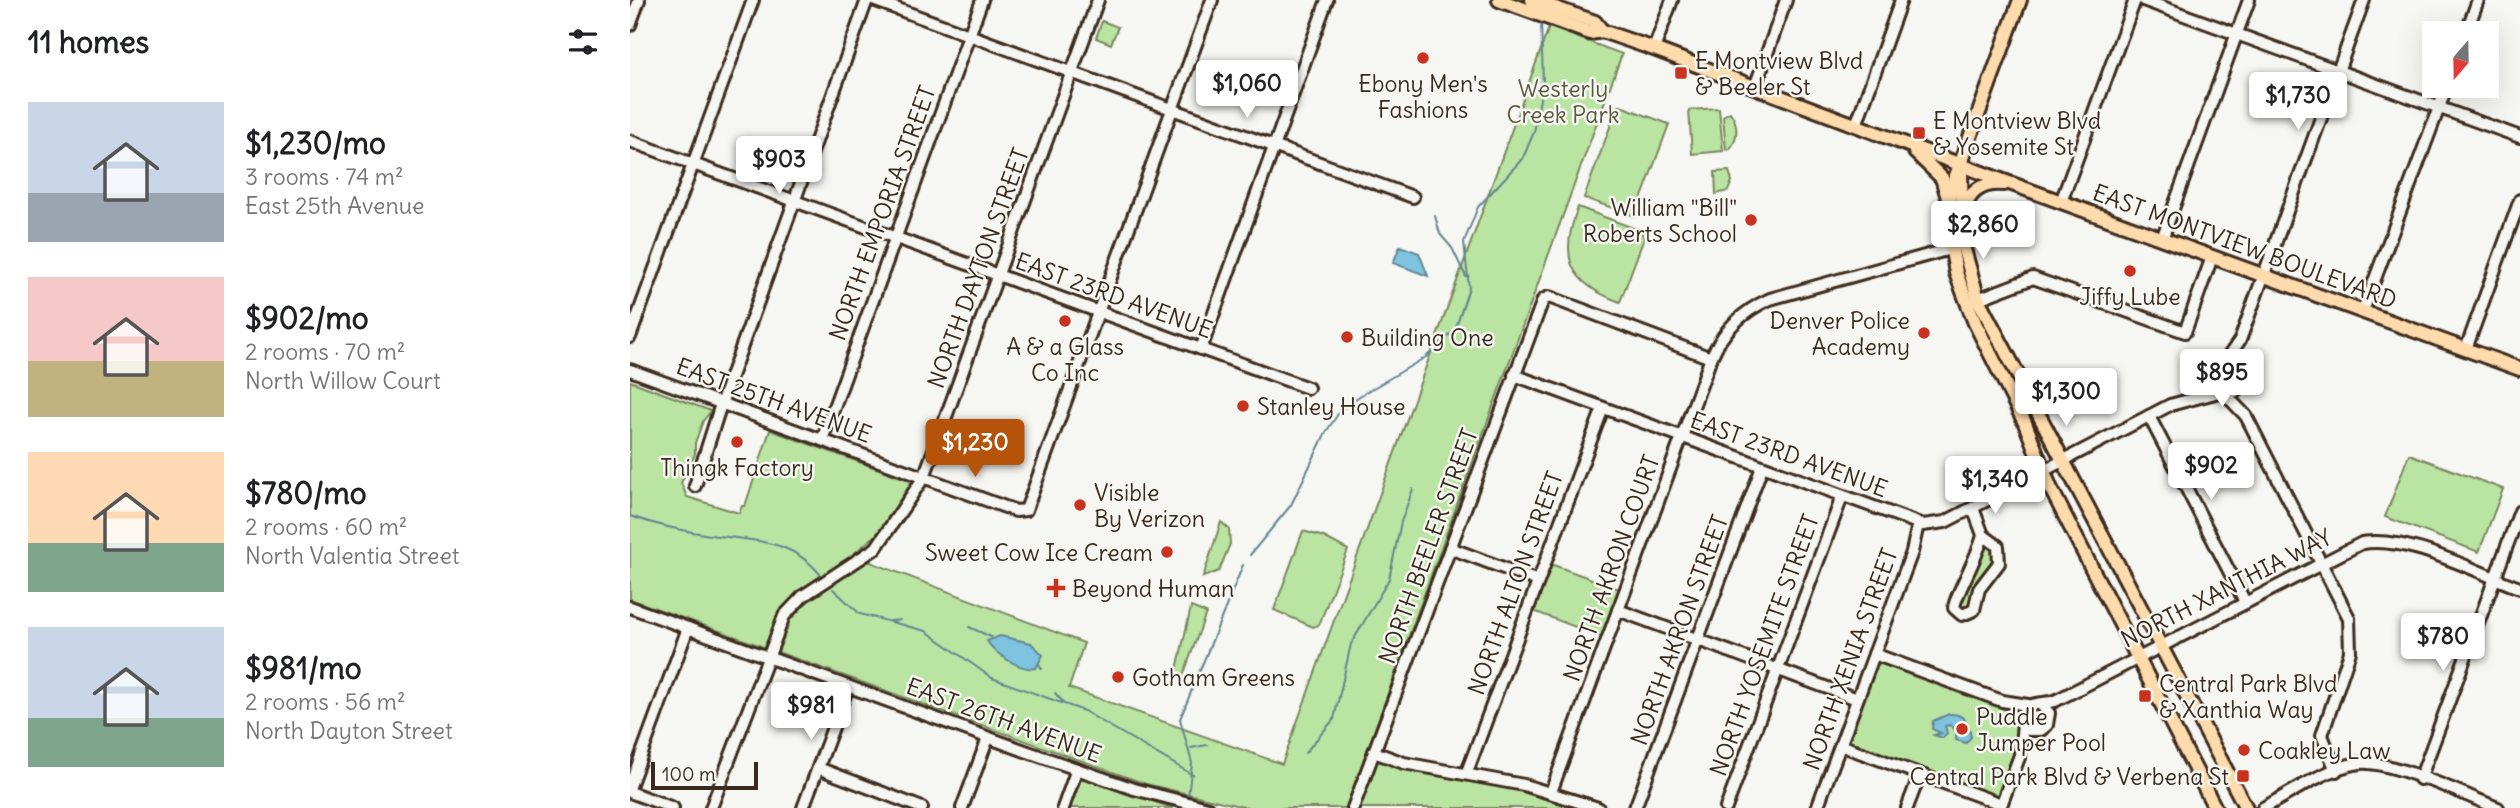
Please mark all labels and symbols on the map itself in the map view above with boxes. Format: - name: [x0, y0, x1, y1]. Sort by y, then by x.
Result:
- north arrow: [2422, 21, 2499, 98]
- place label: E Montview Blvd & Beeler St: [1695, 46, 1863, 101]
- marker: Ebony Men's Fashions: [1415, 50, 1431, 66]
- pin: $1,060: [1190, 60, 1304, 120]
- marker: E Montview Blvd & Beeler St: [1673, 65, 1689, 81]
- place label: Ebony Men's Fashions: [1358, 69, 1488, 124]
- pin: $1,730: [2241, 72, 2355, 132]
- park label: Westerly Creek Park: [1506, 74, 1620, 129]
- street label: NORTH EMPORIA STREET: [822, 82, 942, 344]
- place label: E Montview Blvd & Yosemite St: [1933, 106, 2101, 161]
- marker: E Montview Blvd & Yosemite St: [1911, 125, 1927, 141]
- pin: $903: [738, 136, 820, 196]
- street label: NORTH DAYTON STREET: [921, 144, 1035, 392]
- street label: EAST MONTVIEW BOULEVARD: [2089, 177, 2401, 315]
- place label: William "Bill" Roberts School: [1583, 193, 1737, 248]
- pin: $2,860: [1926, 202, 2040, 261]
- marker: William "Bill" Roberts School: [1743, 212, 1759, 228]
- street label: EAST 23RD AVENUE: [1011, 246, 1217, 344]
- marker: Jiffy Lube: [2122, 263, 2138, 279]
- place label: Jiffy Lube: [2079, 282, 2181, 311]
- place label: Denver Police Academy: [1769, 306, 1910, 361]
- marker: A & a Glass Co Inc: [1057, 313, 1073, 329]
- place label: Building One: [1361, 323, 1494, 352]
- marker: Denver Police Academy: [1916, 325, 1932, 341]
- marker: Building One: [1339, 329, 1355, 345]
- place label: A & a Glass Co Inc: [1006, 332, 1124, 387]
- pin: $895: [2181, 350, 2263, 409]
- street label: EAST 25TH AVENUE: [672, 351, 876, 449]
- pin: $1,300: [2009, 368, 2123, 428]
- place label: Stanley House: [1257, 392, 1405, 421]
- marker: Stanley House: [1235, 398, 1251, 414]
- street label: EAST 23RD AVENUE: [1686, 405, 1892, 503]
- pin: $1,230: [918, 420, 1032, 479]
- street label: NORTH BEELER STREET: [1372, 424, 1484, 668]
- marker: Thingk Factory: [729, 434, 745, 450]
- pin: $902: [2170, 442, 2252, 502]
- street label: NORTH AKRON COURT: [1557, 451, 1665, 685]
- place label: Thingk Factory: [660, 453, 814, 482]
- pin: $1,340: [1938, 456, 2052, 516]
- street label: NORTH ALTON STREET: [1461, 467, 1569, 699]
- place label: Visible By Verizon: [1094, 478, 1205, 533]
- marker: Visible By Verizon: [1072, 497, 1088, 513]
- street label: NORTH YOSEMITE STREET: [1703, 510, 1825, 780]
- street label: NORTH AKRON STREET: [1624, 511, 1734, 749]
- street label: NORTH XANTHIA WAY: [2116, 522, 2336, 654]
- place label: Sweet Cow Ice Cream: [925, 538, 1153, 567]
- marker: Sweet Cow Ice Cream: [1159, 544, 1175, 560]
- street label: NORTH XENIA STREET: [1796, 544, 1904, 774]
- place label: Beyond Human: [1072, 574, 1234, 603]
- marker: Beyond Human: [1046, 578, 1066, 598]
- pin: $780: [2402, 614, 2484, 673]
- place label: Gotham Greens: [1132, 663, 1295, 692]
- marker: Gotham Greens: [1110, 669, 1126, 685]
- place label: Central Park Blvd & Xanthia Way: [2159, 669, 2337, 724]
- street label: EAST 26TH AVENUE: [902, 671, 1106, 769]
- pin: $981: [770, 682, 852, 742]
- marker: Central Park Blvd & Xanthia Way: [2137, 688, 2153, 704]
- place label: Puddle Jumper Pool: [1976, 702, 2106, 757]
- marker: Puddle Jumper Pool: [1954, 721, 1970, 737]
- place label: Coakley Law: [2258, 736, 2390, 765]
- marker: Coakley Law: [2236, 742, 2252, 758]
- scale bar: [651, 759, 758, 791]
- place label: Central Park Blvd & Verbena St: [1910, 762, 2229, 791]
- marker: Central Park Blvd & Verbena St: [2235, 768, 2251, 784]

